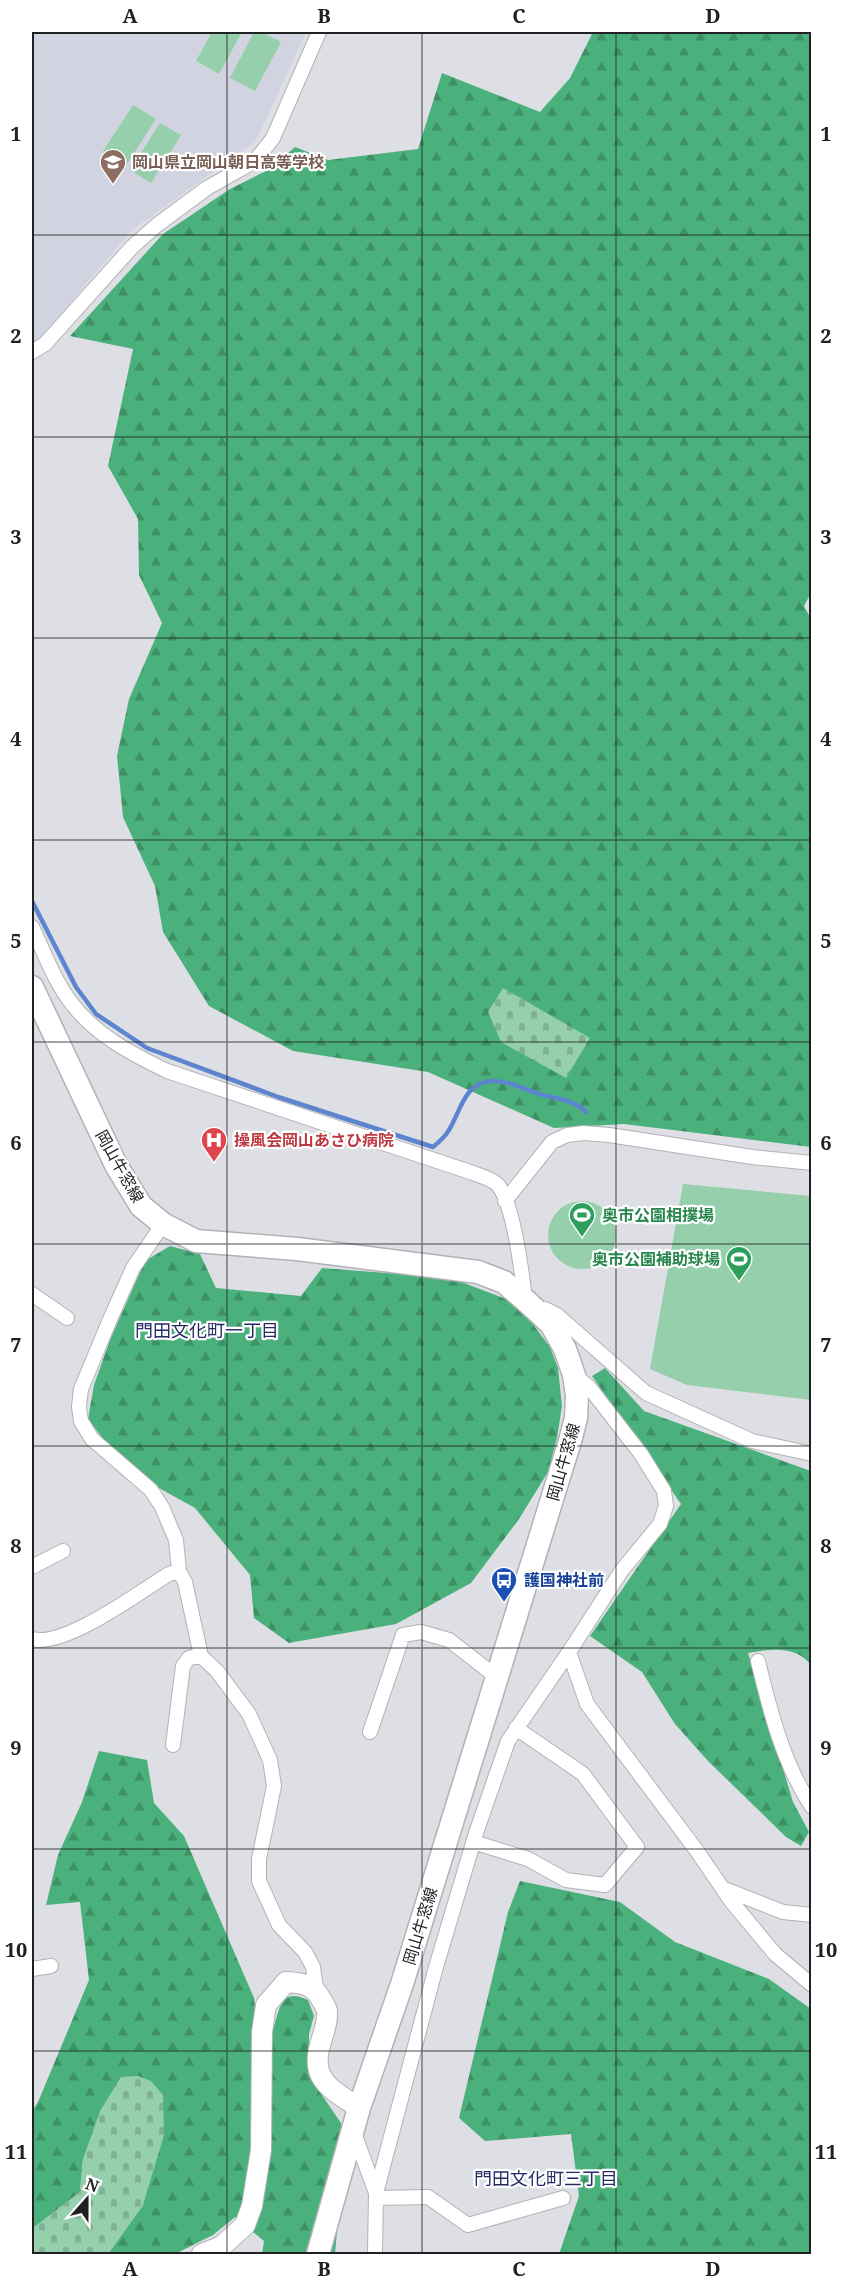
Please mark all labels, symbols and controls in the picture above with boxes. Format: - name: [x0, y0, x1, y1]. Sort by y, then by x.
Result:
- text: A: [122, 2, 138, 29]
- text: B: [317, 2, 331, 29]
- text: C: [512, 2, 526, 29]
- text: D: [705, 2, 721, 29]
- text: 1: [10, 120, 22, 147]
- text: 1: [820, 120, 832, 147]
- school or university icon: 岡山県立岡山朝日高等学校: [98, 147, 128, 185]
- place label: 岡山県立岡山朝日高等学校: [132, 151, 324, 173]
- text: 2: [10, 322, 22, 349]
- text: 2: [820, 322, 832, 349]
- text: 3: [10, 523, 22, 550]
- text: 3: [820, 523, 832, 550]
- text: 4: [10, 725, 22, 752]
- text: 4: [820, 725, 832, 752]
- text: 5: [10, 927, 22, 954]
- text: 5: [820, 927, 832, 954]
- hospital icon: 操風会岡山あさひ病院: [199, 1125, 229, 1163]
- street label: 岡山牛窓線: [91, 1126, 149, 1206]
- text: 6: [10, 1129, 22, 1156]
- place label: 操風会岡山あさひ病院: [234, 1129, 394, 1151]
- text: 6: [820, 1129, 832, 1156]
- sports icon: 奥市公園相撲場: [567, 1200, 597, 1238]
- place label: 奥市公園相撲場: [602, 1204, 714, 1226]
- sports icon: 奥市公園補助球場: [724, 1244, 754, 1282]
- place label: 奥市公園補助球場: [592, 1248, 720, 1270]
- district label: 門田文化町一丁目: [135, 1318, 279, 1342]
- text: 7: [10, 1331, 22, 1358]
- text: 7: [820, 1331, 832, 1358]
- street label: 岡山牛窓線: [541, 1421, 585, 1503]
- text: 8: [10, 1532, 22, 1559]
- text: 8: [820, 1532, 832, 1559]
- bus stop icon: 護国神社前: [489, 1565, 519, 1603]
- place label: 護国神社前: [524, 1569, 604, 1591]
- text: 9: [10, 1734, 22, 1761]
- text: 9: [820, 1734, 832, 1761]
- street label: 岡山牛窓線: [398, 1885, 442, 1967]
- text: 10: [5, 1936, 27, 1963]
- text: 10: [815, 1936, 837, 1963]
- text: 11: [5, 2138, 27, 2165]
- text: 11: [815, 2138, 837, 2165]
- district label: 門田文化町三丁目: [474, 2166, 618, 2190]
- north arrow: [57, 2169, 117, 2229]
- text: N: [83, 2172, 103, 2198]
- text: A: [122, 2255, 138, 2282]
- text: B: [317, 2255, 331, 2282]
- text: C: [512, 2255, 526, 2282]
- text: D: [705, 2255, 721, 2282]

